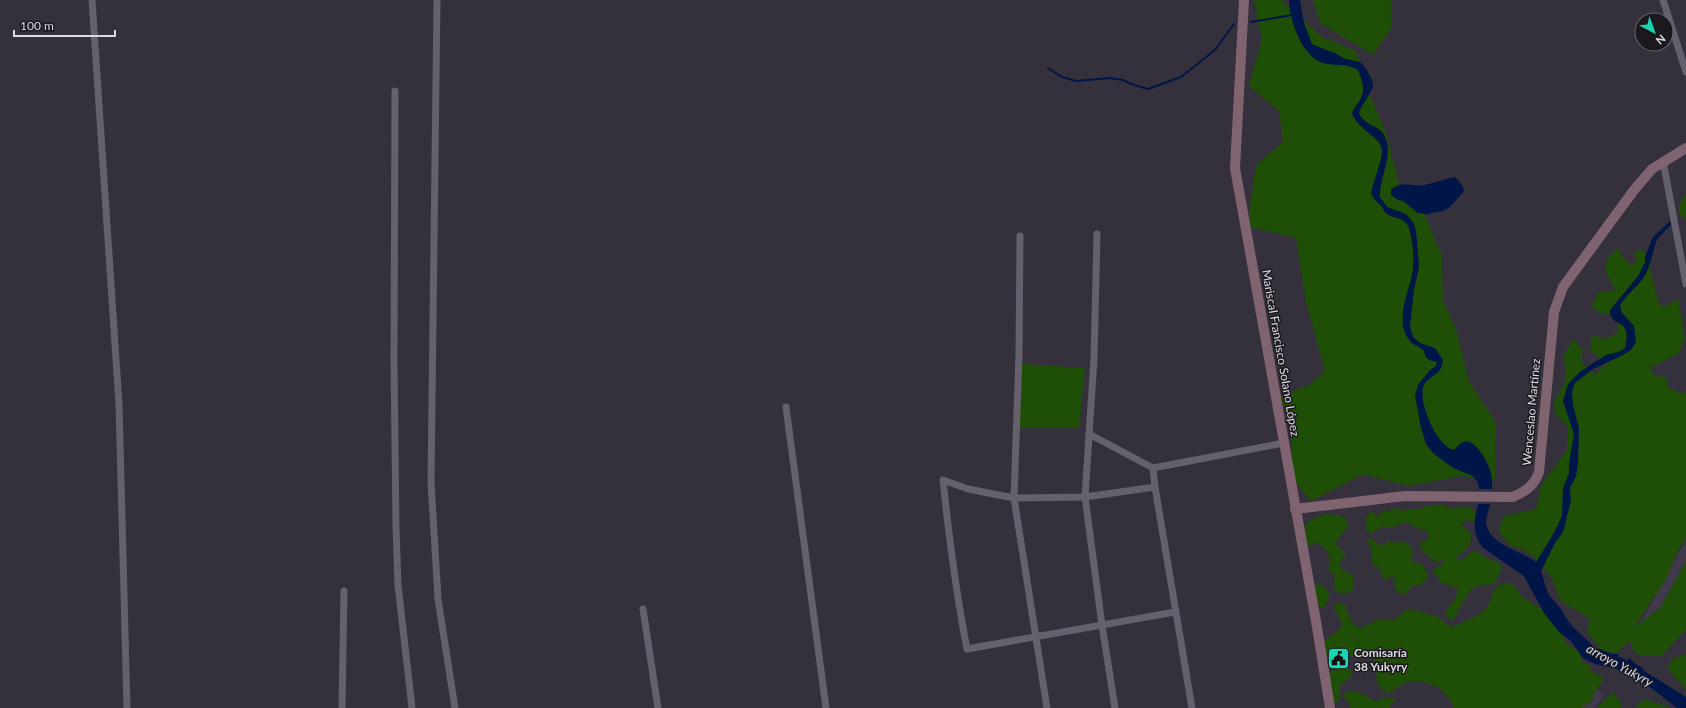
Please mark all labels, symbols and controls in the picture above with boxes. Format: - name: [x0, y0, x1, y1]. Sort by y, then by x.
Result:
- scale bar: [14, 12, 115, 38]
- north arrow: [1634, 12, 1674, 52]
- text: 100 m: [20, 18, 54, 33]
- text: N: [1653, 32, 1668, 48]
- street label: Mariscal Francisco Solano López: [1259, 268, 1303, 438]
- street label: Wenceslao Martínez: [1519, 357, 1543, 466]
- water label: arroyo Yukyry: [1584, 640, 1657, 690]
- place label: Comisaría 38 Yukyry: [1354, 645, 1408, 674]
- public building icon: Comisaría 38 Yukyry: [1326, 646, 1352, 672]

